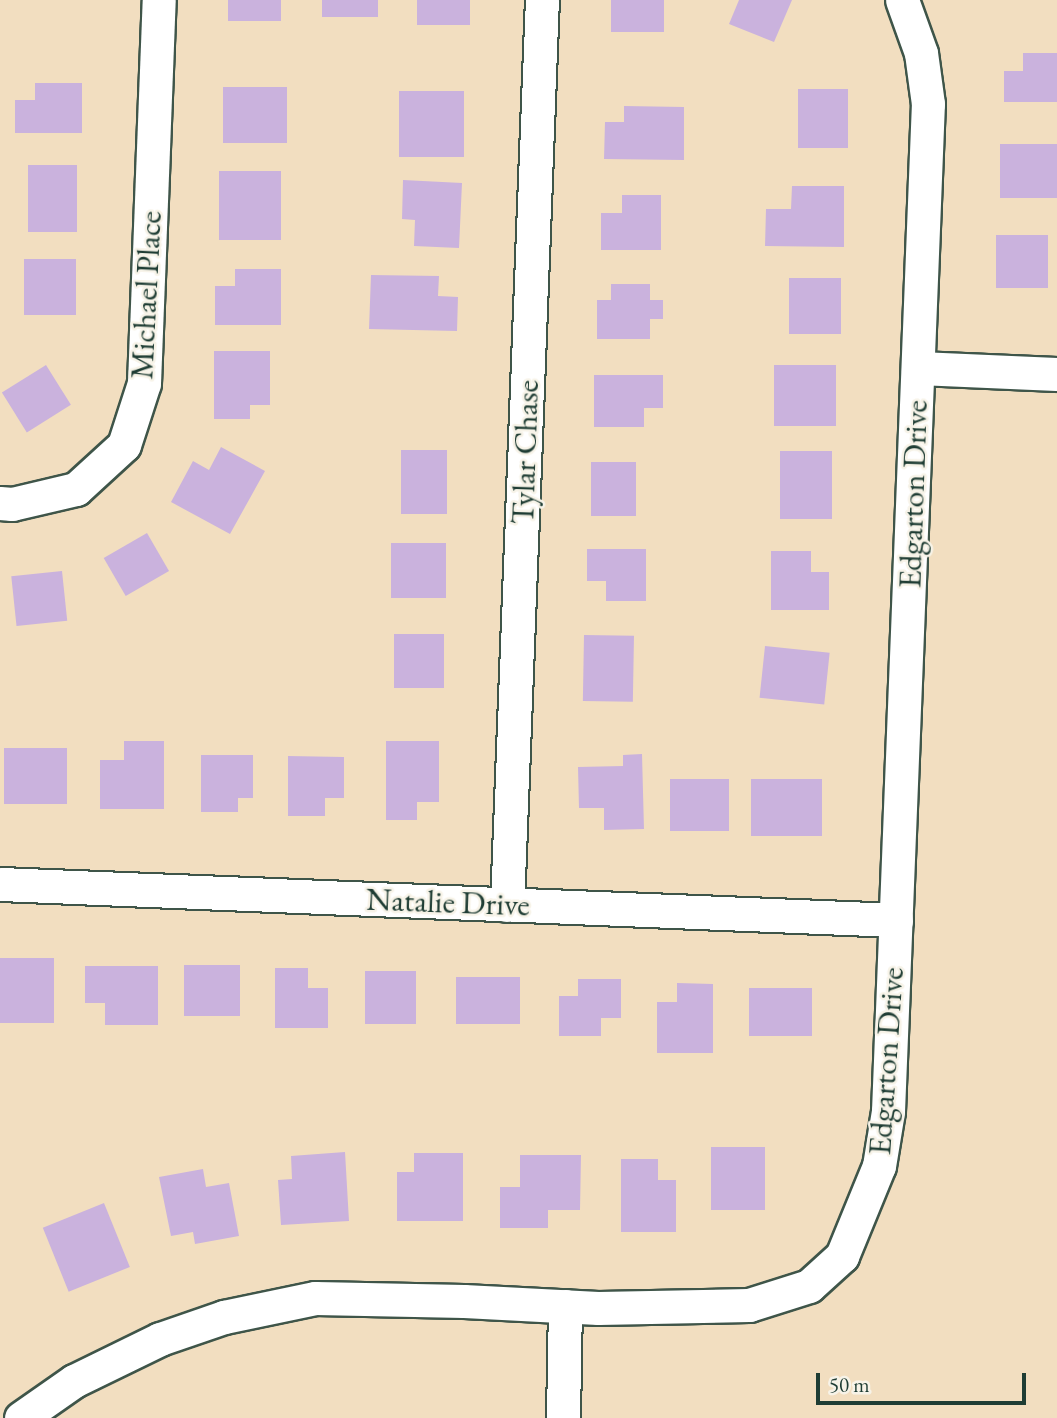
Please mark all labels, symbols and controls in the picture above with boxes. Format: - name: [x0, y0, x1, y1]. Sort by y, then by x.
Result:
- street label: Michael Place: [122, 210, 170, 380]
- street label: Tylar Chase: [503, 379, 547, 525]
- street label: Edgarton Drive: [891, 399, 935, 589]
- street label: Natalie Drive: [366, 880, 530, 924]
- street label: Edgarton Drive: [860, 966, 912, 1156]
- scale bar: [819, 1358, 1029, 1402]
- text: 50 m: [829, 1371, 870, 1398]

